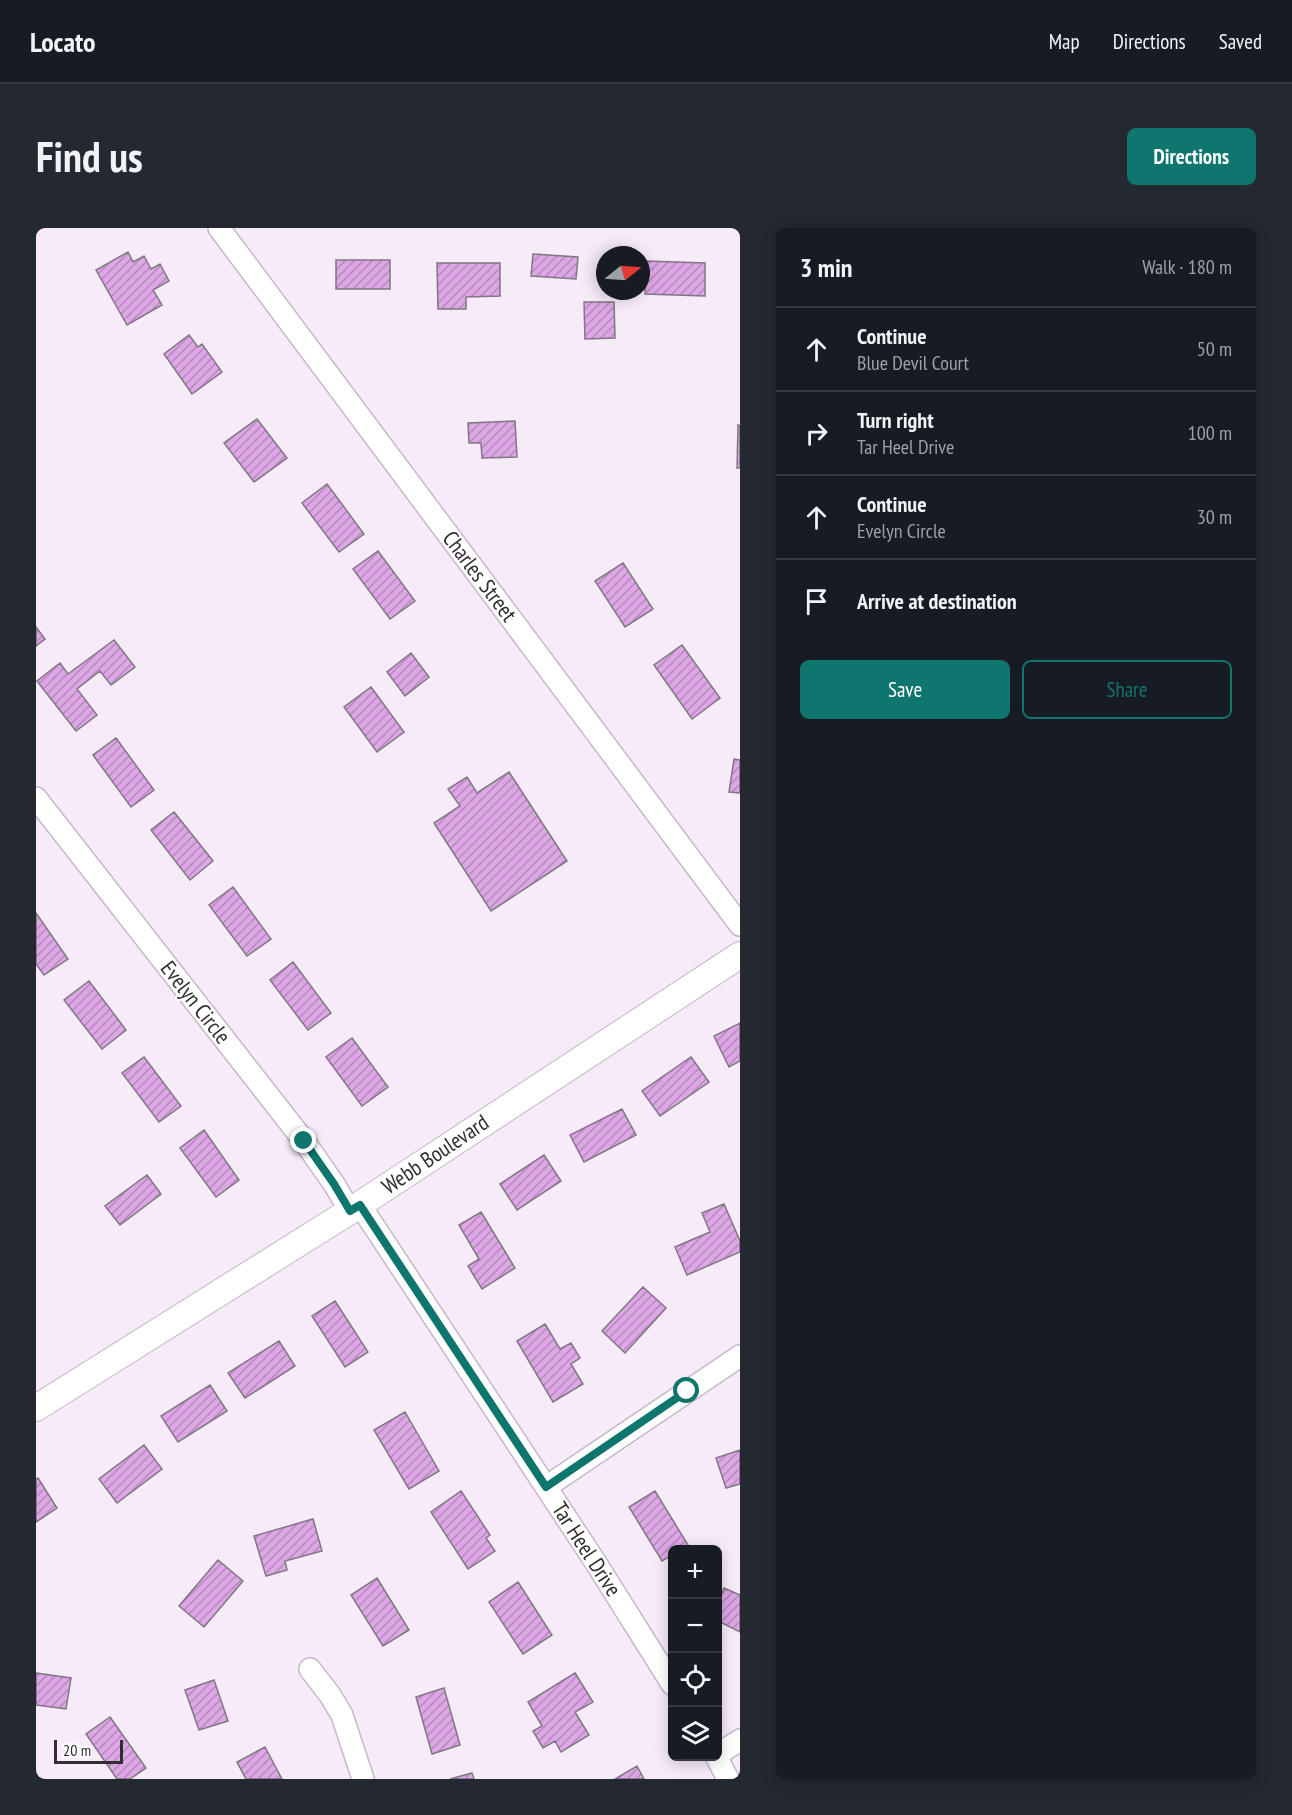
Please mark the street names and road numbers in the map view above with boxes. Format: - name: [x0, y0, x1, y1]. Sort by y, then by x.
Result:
- street label: Charles Street: [437, 525, 523, 627]
- street label: Evelyn Circle: [155, 955, 237, 1049]
- street label: Webb Boulevard: [376, 1108, 494, 1200]
- street label: Tar Heel Drive: [546, 1496, 628, 1602]

